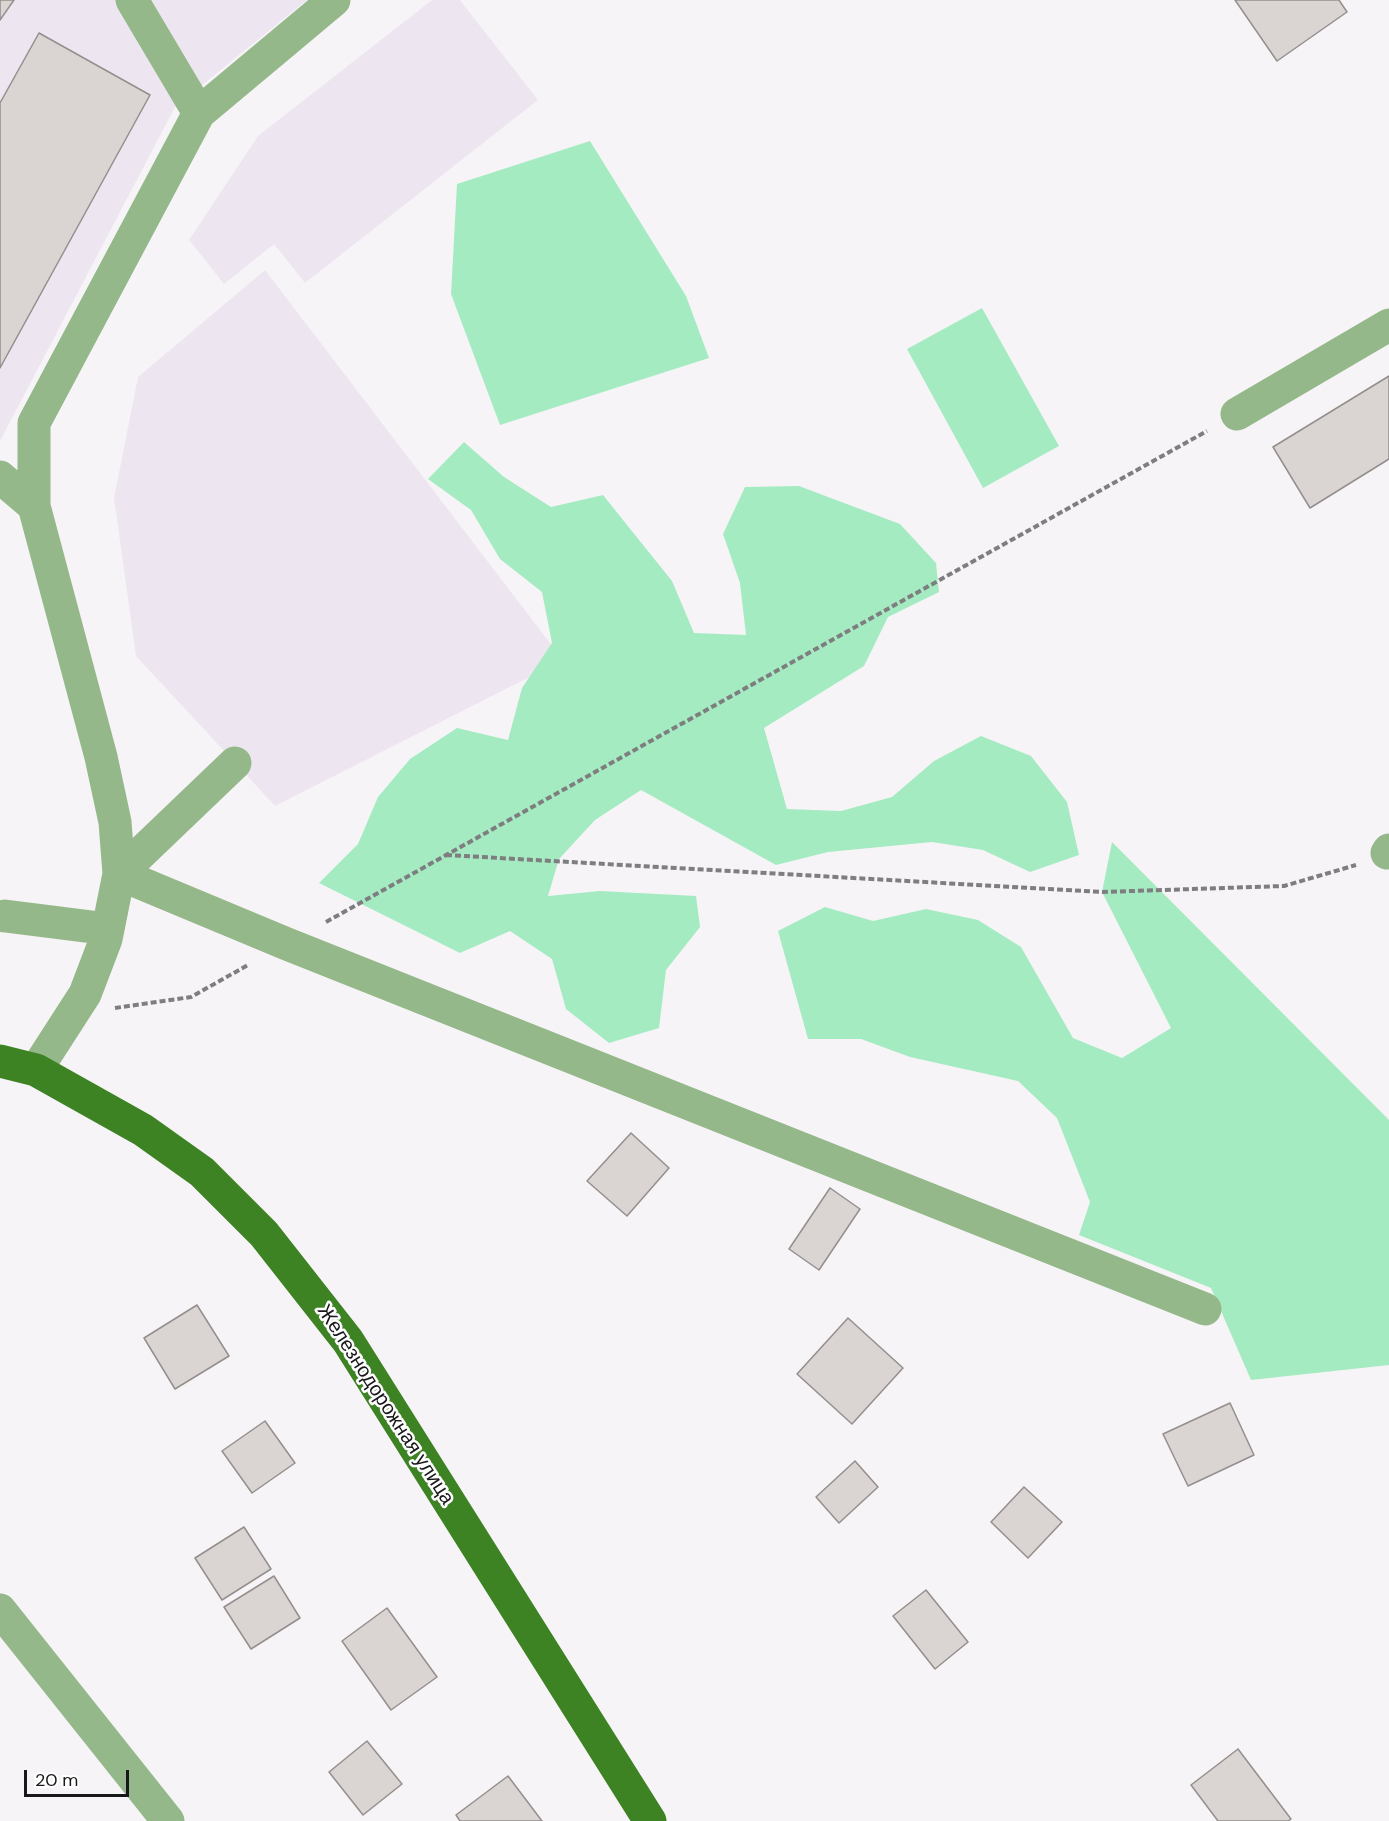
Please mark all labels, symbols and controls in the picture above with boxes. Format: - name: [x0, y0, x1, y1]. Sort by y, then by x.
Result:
- street label: Железнодорожная улица: [311, 1301, 459, 1509]
- scale bar: [27, 1758, 132, 1796]
- text: 20 m: [35, 1768, 78, 1792]

